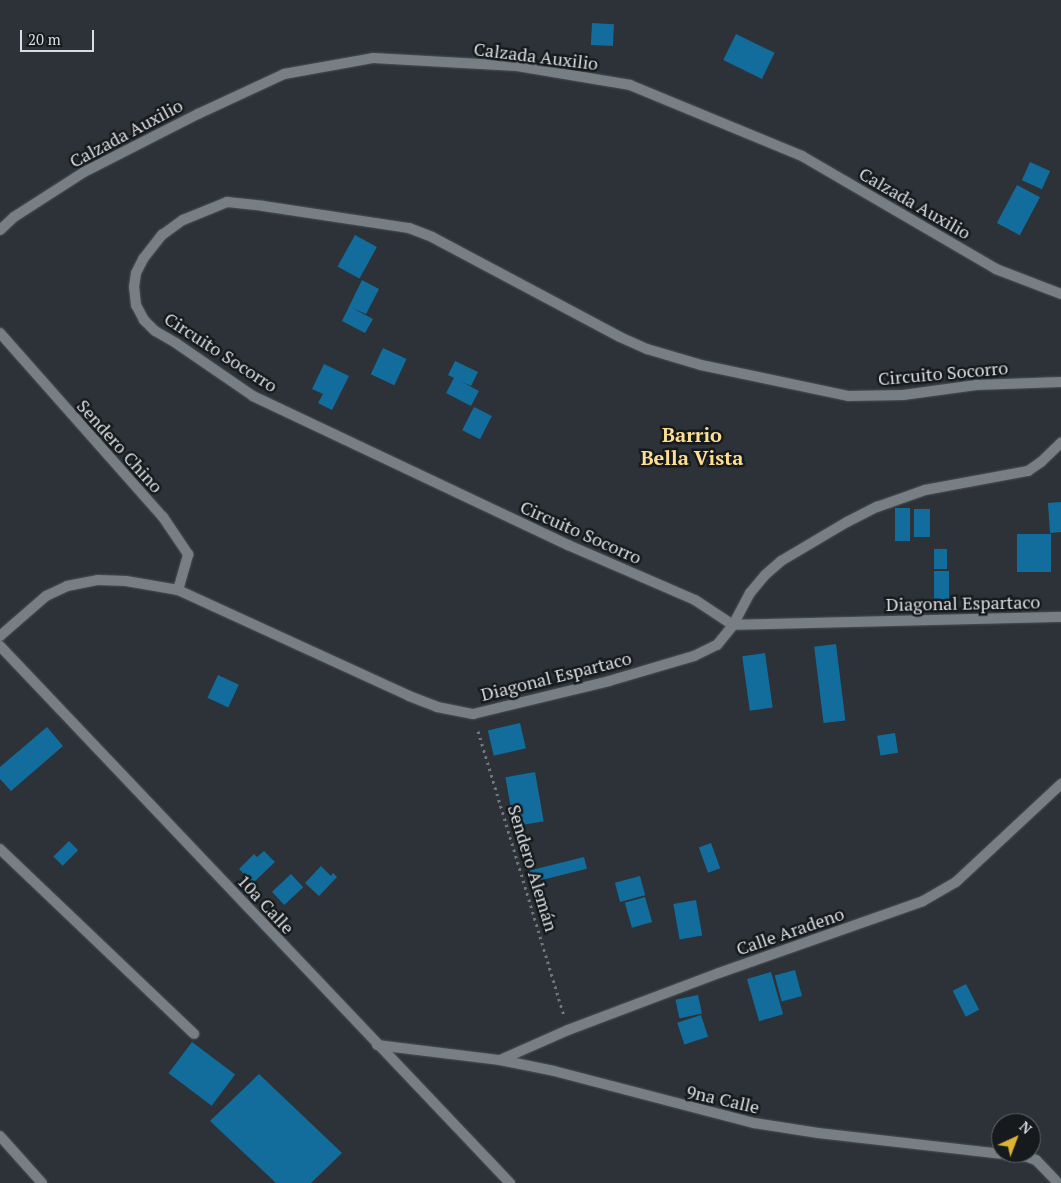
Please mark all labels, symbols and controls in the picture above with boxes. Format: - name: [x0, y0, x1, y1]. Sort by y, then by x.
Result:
- scale bar: [22, 20, 96, 52]
- text: 20 m: [28, 29, 61, 49]
- street label: Calzada Auxilio: [472, 38, 600, 74]
- street label: Calzada Auxilio: [65, 94, 187, 172]
- street label: Calzada Auxilio: [855, 162, 975, 244]
- street label: Circuito Socorro: [160, 307, 282, 397]
- street label: Circuito Socorro: [877, 357, 1009, 389]
- street label: Sendero Chino: [73, 395, 167, 497]
- district label: Barrio Bella Vista: [640, 423, 744, 470]
- street label: Circuito Socorro: [517, 496, 645, 568]
- street label: Diagonal Espartaco: [886, 591, 1040, 615]
- street label: Diagonal Espartaco: [478, 647, 634, 705]
- street label: Sendero Alemán: [503, 802, 563, 934]
- street label: 10a Calle: [233, 870, 299, 938]
- street label: Calle Aradeno: [733, 902, 847, 960]
- street label: 9na Calle: [684, 1080, 762, 1118]
- north arrow: [991, 1113, 1041, 1163]
- text: N: [1016, 1117, 1036, 1138]

